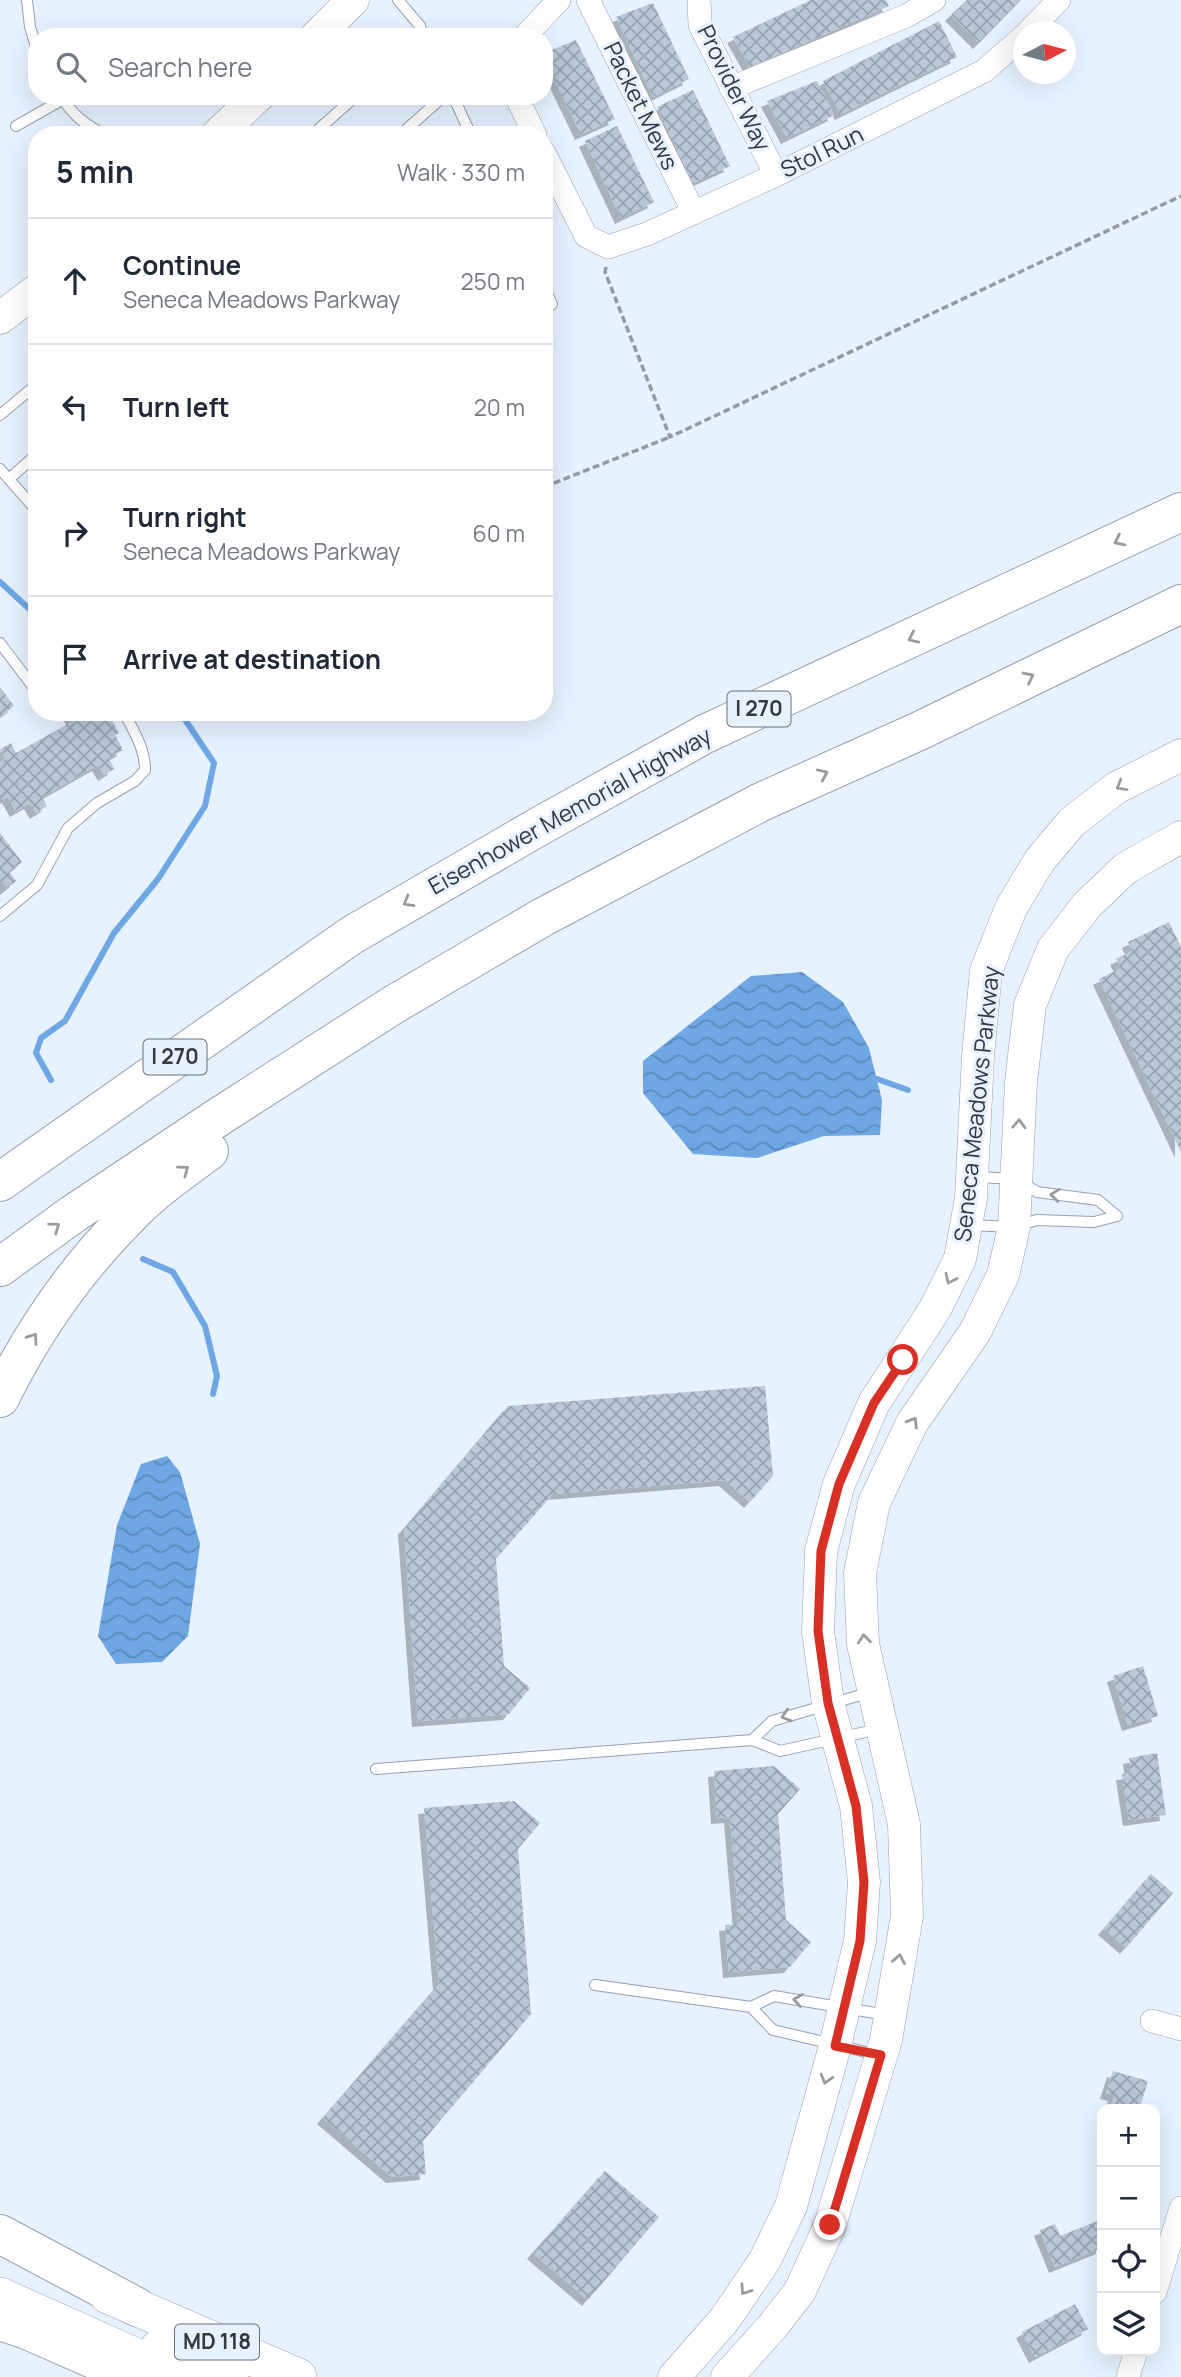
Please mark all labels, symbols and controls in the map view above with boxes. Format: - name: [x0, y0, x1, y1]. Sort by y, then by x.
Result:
- street label: Provider Way: [691, 19, 779, 156]
- north arrow: [1013, 21, 1076, 84]
- search box: [28, 28, 553, 105]
- street label: Packet Mews: [597, 36, 687, 175]
- icon: search: [52, 48, 90, 86]
- text: Search here: [108, 49, 253, 85]
- street label: Stol Run: [775, 117, 868, 185]
- text: 5 min: [56, 151, 134, 192]
- text: Walk · 330 m: [397, 156, 525, 188]
- text: Continue: [123, 247, 241, 283]
- icon: ahead: [56, 262, 94, 300]
- text: 250 m: [460, 265, 525, 297]
- text: Seneca Meadows Parkway: [123, 283, 400, 315]
- icon: left: [56, 388, 94, 426]
- text: Turn left: [123, 389, 230, 425]
- text: 20 m: [474, 391, 525, 423]
- text: Turn right: [123, 499, 247, 535]
- icon: right: [56, 514, 94, 552]
- text: 60 m: [473, 517, 525, 549]
- one-way arrow: [1114, 533, 1126, 547]
- text: Seneca Meadows Parkway: [123, 535, 400, 567]
- one-way arrow: [908, 629, 920, 643]
- icon: arrive: [56, 640, 94, 678]
- text: Arrive at destination: [123, 641, 381, 677]
- one-way arrow: [1022, 672, 1034, 686]
- road number: I 270: [728, 692, 790, 726]
- street label: Eisenhower Memorial Highway: [422, 719, 717, 901]
- one-way arrow: [816, 768, 828, 782]
- one-way arrow: [1115, 778, 1128, 791]
- one-way arrow: [403, 894, 416, 907]
- street label: Seneca Meadows Parkway: [946, 964, 1006, 1243]
- road number: I 270: [144, 1040, 206, 1074]
- one-way arrow: [1011, 1118, 1026, 1129]
- one-way arrow: [176, 1166, 189, 1178]
- one-way arrow: [1050, 1187, 1061, 1202]
- one-way arrow: [47, 1223, 60, 1235]
- one-way arrow: [945, 1272, 959, 1284]
- one-way arrow: [25, 1333, 37, 1346]
- route start: [887, 1344, 918, 1375]
- one-way arrow: [905, 1417, 918, 1430]
- one-way arrow: [856, 1633, 871, 1645]
- one-way arrow: [780, 1708, 792, 1723]
- one-way arrow: [891, 1953, 906, 1965]
- one-way arrow: [792, 1992, 804, 2007]
- one-way arrow: [820, 2073, 835, 2085]
- map controls: [1097, 2104, 1160, 2356]
- button: +: [1097, 2104, 1160, 2167]
- button: −: [1097, 2167, 1160, 2230]
- route end: [814, 2209, 845, 2240]
- button: locate: [1097, 2230, 1160, 2293]
- one-way arrow: [740, 2282, 753, 2295]
- button: layers: [1097, 2293, 1160, 2356]
- road number: MD 118: [175, 2324, 259, 2360]

